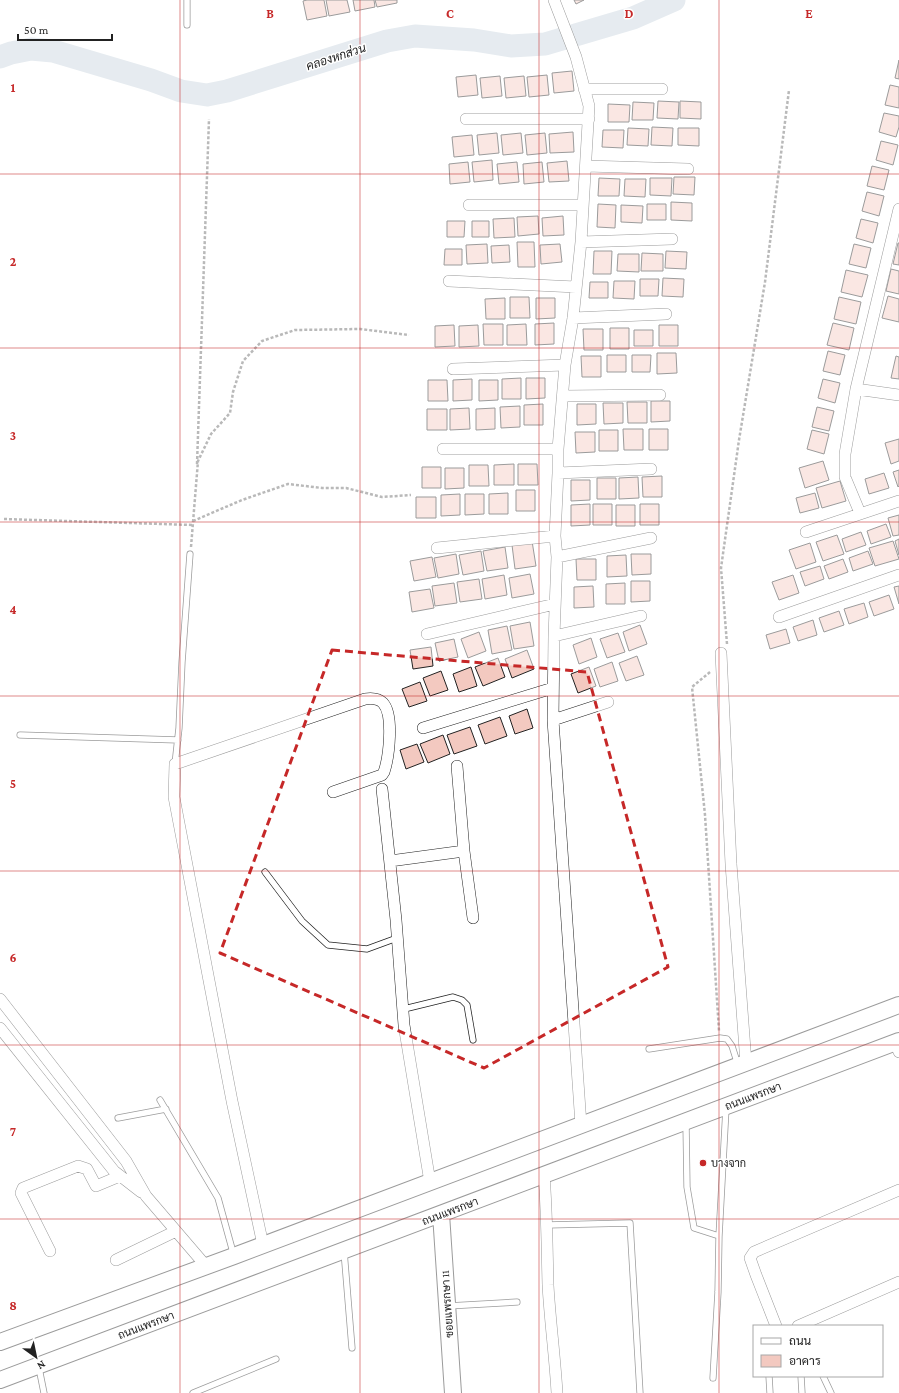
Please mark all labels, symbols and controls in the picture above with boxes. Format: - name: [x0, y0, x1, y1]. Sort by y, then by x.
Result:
- text: B: [266, 6, 274, 21]
- text: C: [446, 6, 454, 21]
- text: D: [625, 6, 634, 21]
- text: E: [805, 6, 813, 21]
- scale bar: [18, 16, 112, 42]
- text: 50 m: [24, 23, 49, 37]
- water label: คลองหกส่วน: [304, 41, 368, 73]
- text: 1: [11, 80, 16, 95]
- text: 2: [10, 254, 17, 269]
- text: 3: [10, 428, 16, 443]
- text: 4: [9, 602, 17, 617]
- text: 5: [10, 776, 16, 791]
- text: 6: [9, 950, 17, 965]
- street label: ถนนแพรกษา: [723, 1080, 783, 1112]
- text: 7: [10, 1124, 16, 1139]
- place label: บางจาก: [711, 1157, 746, 1169]
- marker: บางจาก: [698, 1158, 708, 1168]
- street label: ถนนแพรกษา: [420, 1195, 480, 1227]
- street label: ซอยแพรกษา 11: [439, 1270, 455, 1338]
- text: 8: [9, 1298, 17, 1313]
- street label: ถนนแพรกษา: [116, 1309, 176, 1341]
- legend: [753, 1325, 883, 1377]
- text: ถนน: [789, 1334, 812, 1348]
- north arrow: [16, 1337, 56, 1377]
- text: อาคาร: [789, 1354, 821, 1368]
- text: N: [35, 1358, 48, 1373]

